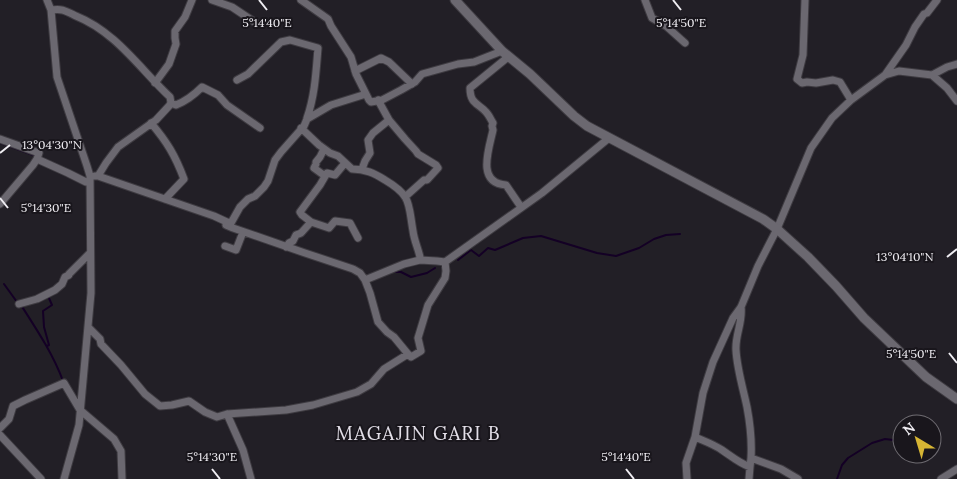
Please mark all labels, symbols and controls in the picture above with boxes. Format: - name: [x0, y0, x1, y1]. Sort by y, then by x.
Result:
- text: 5°14'40"E: [242, 15, 292, 30]
- text: 5°14'50"E: [656, 15, 706, 30]
- text: 13°04'30"N: [22, 137, 82, 152]
- text: 5°14'30"E: [21, 200, 71, 215]
- text: 13°04'10"N: [876, 249, 934, 264]
- text: 5°14'50"E: [886, 346, 936, 361]
- north arrow: [892, 414, 942, 464]
- text: N: [899, 418, 919, 439]
- district label: MAGAJIN GARI B: [336, 421, 500, 445]
- text: 5°14'30"E: [187, 449, 237, 464]
- text: 5°14'40"E: [601, 449, 651, 464]

